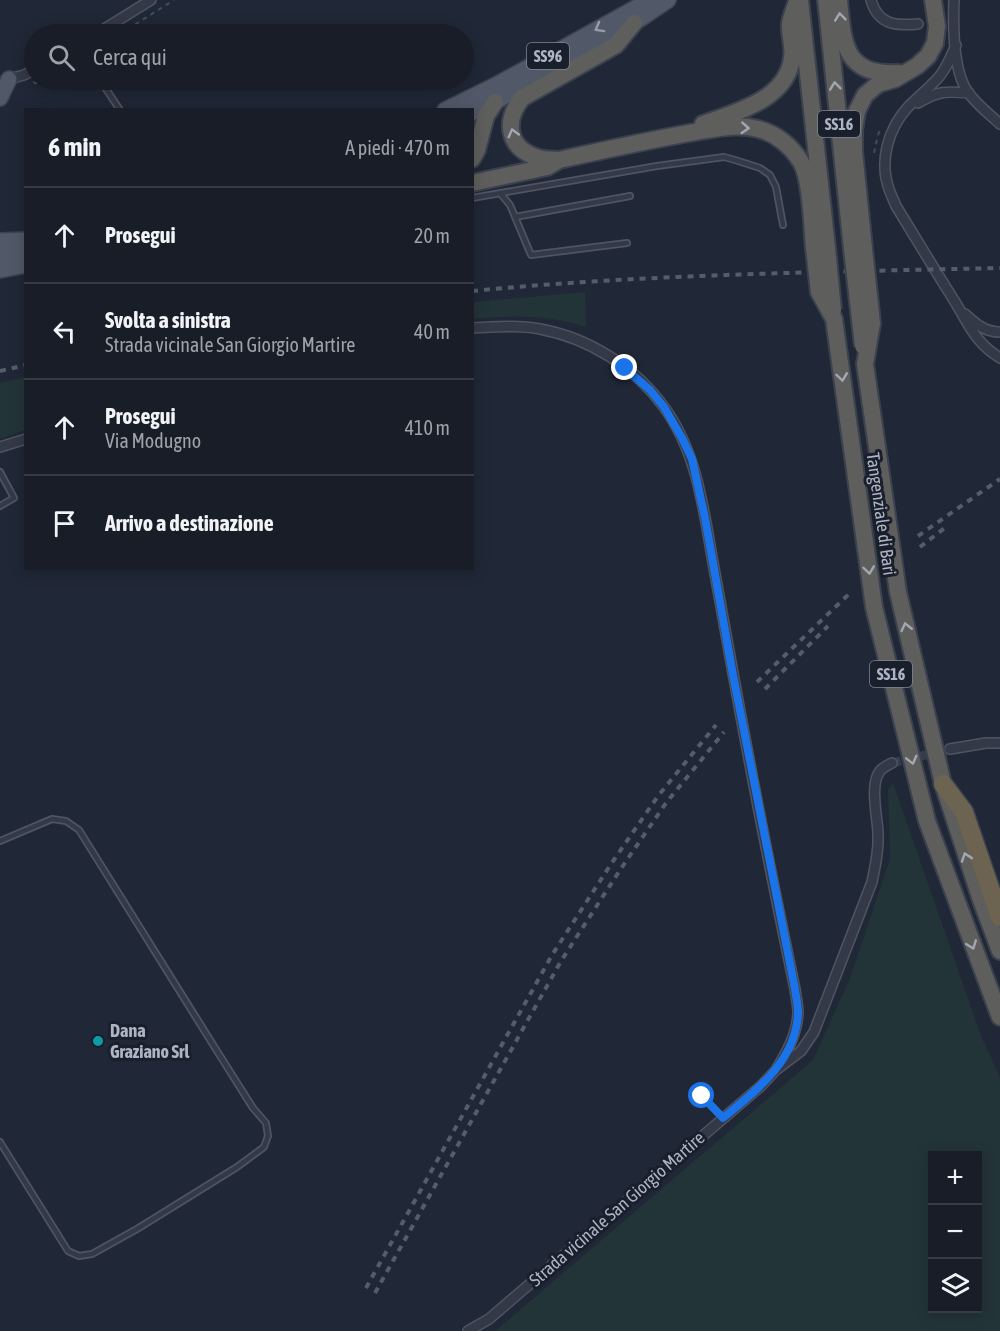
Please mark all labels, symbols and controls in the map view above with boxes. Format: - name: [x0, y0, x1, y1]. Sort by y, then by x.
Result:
- one-way arrow: [834, 12, 847, 22]
- one-way arrow: [595, 21, 605, 32]
- search box: [24, 24, 474, 90]
- icon: search: [45, 41, 78, 74]
- road number: SS96: [527, 43, 569, 69]
- text: Cerca qui: [93, 44, 167, 70]
- one-way arrow: [829, 82, 842, 91]
- road number: SS16: [818, 111, 860, 137]
- one-way arrow: [740, 121, 749, 134]
- one-way arrow: [508, 128, 521, 138]
- text: 6 min: [48, 132, 101, 162]
- text: A piedi · 470 m: [345, 136, 450, 159]
- icon: ahead: [48, 219, 81, 252]
- text: Prosegui: [105, 222, 176, 248]
- text: 20 m: [414, 224, 450, 247]
- text: Svolta a sinistra: [105, 307, 231, 333]
- icon: left: [48, 315, 81, 348]
- text: 40 m: [414, 320, 450, 343]
- text: Strada vicinale San Giorgio Martire: [105, 333, 355, 356]
- route end: [611, 354, 637, 380]
- one-way arrow: [835, 372, 847, 381]
- text: Prosegui: [105, 403, 176, 429]
- icon: ahead: [48, 411, 81, 444]
- text: 410 m: [405, 416, 450, 439]
- text: Via Modugno: [105, 429, 201, 452]
- street label: Tangenziale di Bari: [862, 451, 901, 577]
- icon: arrive: [48, 507, 81, 540]
- text: Arrivo a destinazione: [105, 510, 274, 536]
- one-way arrow: [862, 565, 874, 575]
- one-way arrow: [901, 623, 914, 633]
- road number: SS16: [870, 661, 912, 687]
- one-way arrow: [905, 755, 918, 765]
- one-way arrow: [961, 852, 973, 863]
- one-way arrow: [965, 939, 978, 950]
- place label: Dana Graziano Srl: [110, 1020, 189, 1062]
- marker: Dana Graziano Srl: [91, 1034, 105, 1048]
- route start: [688, 1082, 714, 1108]
- street label: Strada vicinale San Giorgio Martire: [525, 1127, 709, 1290]
- map controls: [928, 1151, 982, 1313]
- button: +: [928, 1151, 982, 1205]
- button: −: [928, 1205, 982, 1259]
- button: layers: [928, 1259, 982, 1313]

